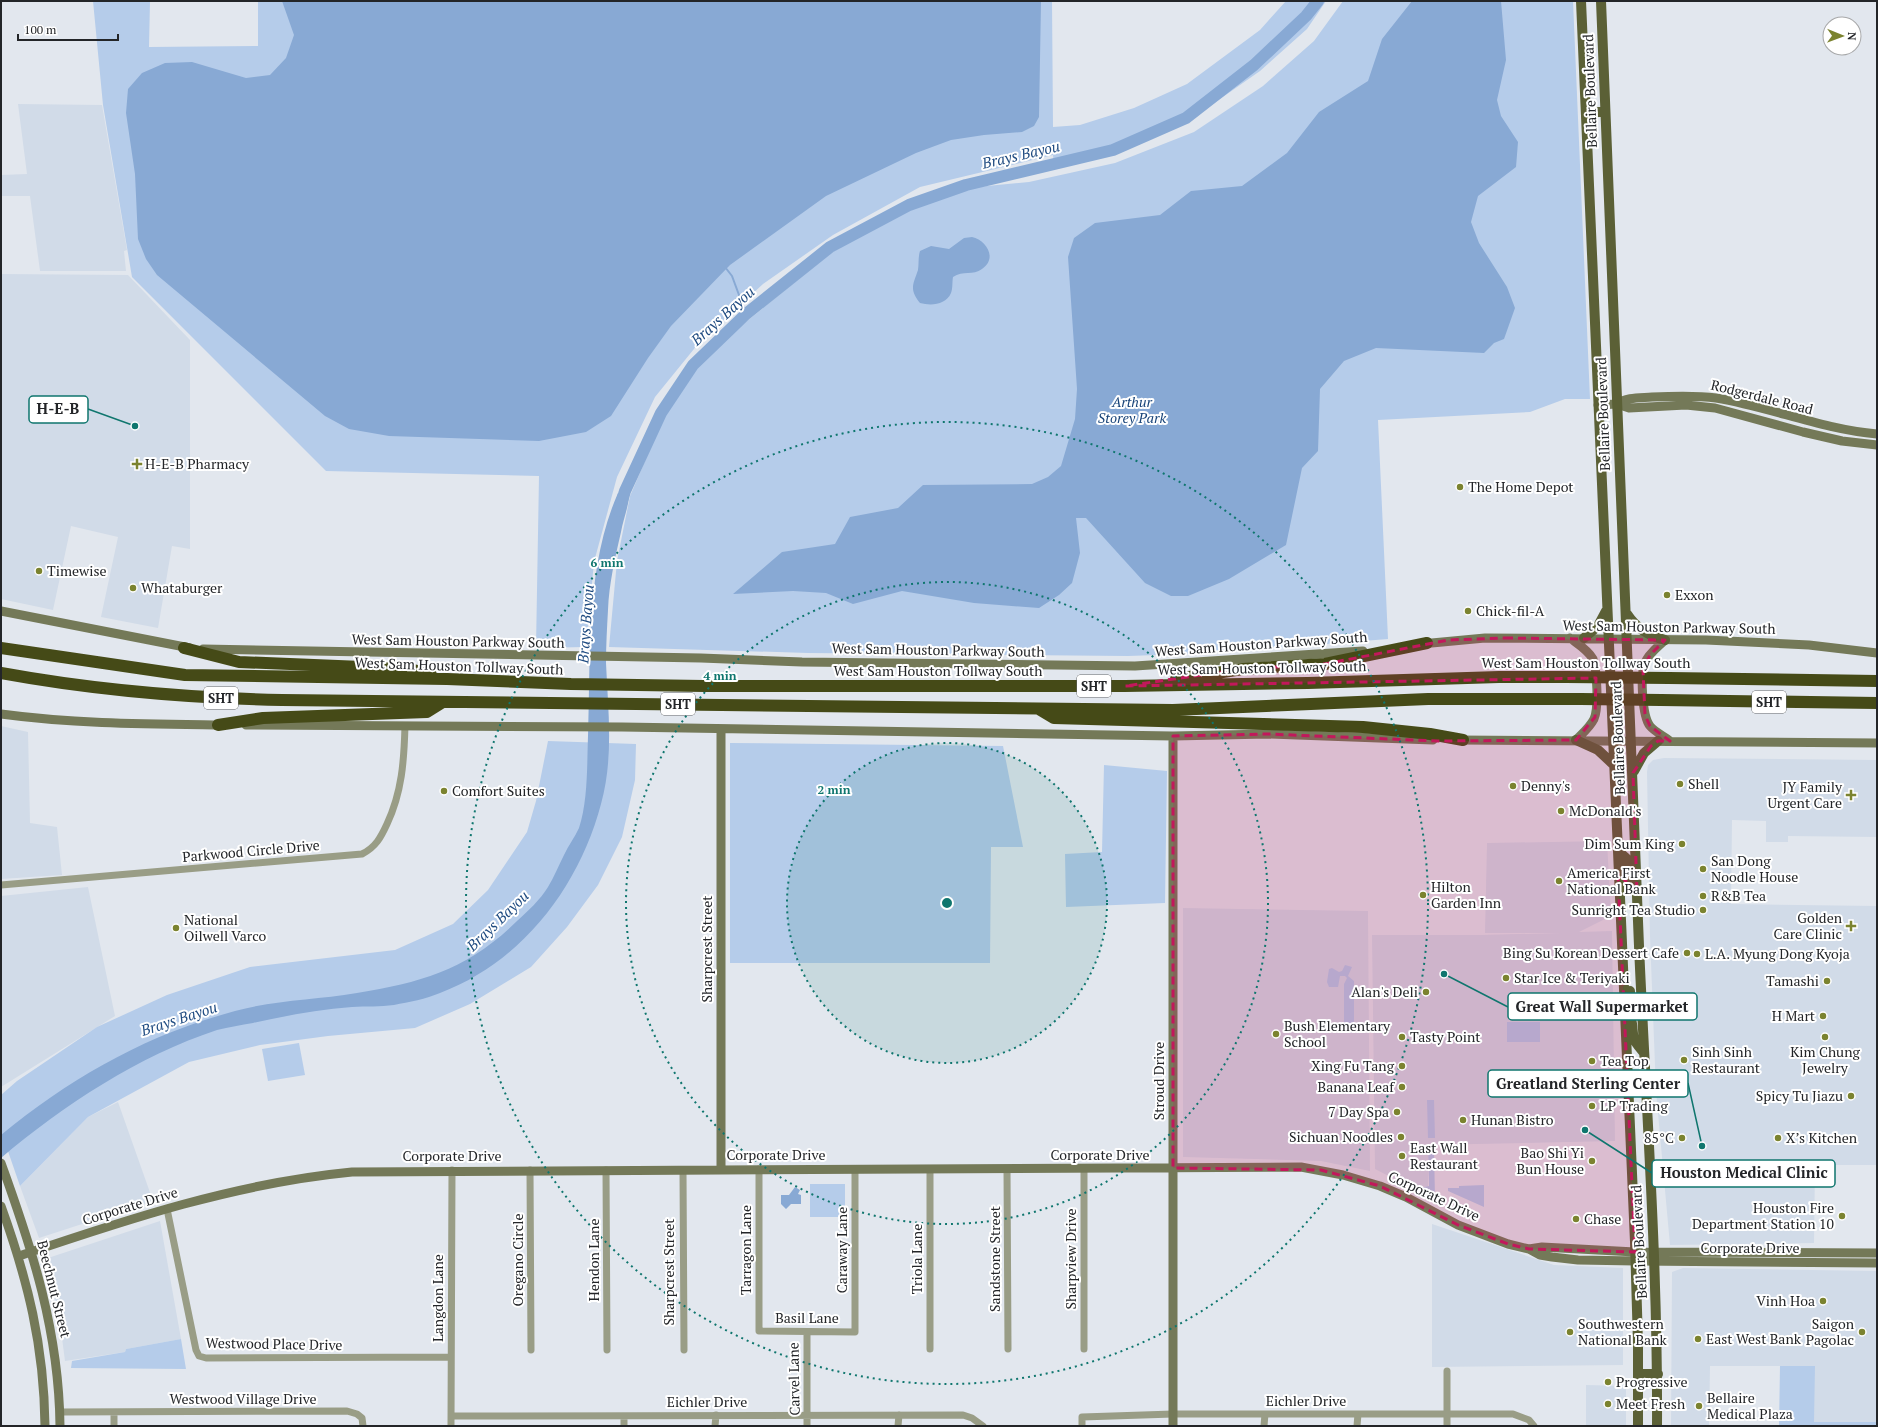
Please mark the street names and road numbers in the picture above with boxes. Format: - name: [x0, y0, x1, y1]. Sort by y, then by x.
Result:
- street label: Bellaire Boulevard: [1578, 34, 1601, 148]
- street label: Bellaire Boulevard: [1591, 357, 1614, 471]
- street label: Rodgerdale Road: [1709, 375, 1815, 418]
- street label: West Sam Houston Parkway South: [1562, 615, 1776, 638]
- street label: West Sam Houston Parkway South: [1154, 627, 1368, 660]
- street label: West Sam Houston Parkway South: [351, 629, 565, 652]
- street label: West Sam Houston Parkway South: [831, 638, 1045, 661]
- street label: West Sam Houston Tollway South: [354, 652, 564, 679]
- street label: West Sam Houston Tollway South: [1482, 653, 1691, 672]
- street label: West Sam Houston Tollway South: [1157, 656, 1367, 679]
- street label: West Sam Houston Tollway South: [834, 661, 1043, 680]
- road number: SHT: [1077, 675, 1111, 697]
- street label: Bellaire Boulevard: [1606, 681, 1629, 795]
- road number: SHT: [204, 687, 238, 709]
- road number: SHT: [1752, 691, 1786, 713]
- road number: SHT: [661, 693, 695, 715]
- street label: Parkwood Circle Drive: [181, 835, 320, 866]
- street label: Sharpcrest Street: [697, 895, 716, 1003]
- street label: Stroud Drive: [1149, 1042, 1168, 1120]
- street label: Corporate Drive: [727, 1145, 825, 1164]
- street label: Corporate Drive: [1051, 1145, 1149, 1164]
- street label: Corporate Drive: [403, 1146, 501, 1165]
- street label: Corporate Drive: [1385, 1166, 1483, 1225]
- street label: Corporate Drive: [80, 1182, 180, 1229]
- street label: Bellaire Boulevard: [1626, 1184, 1651, 1299]
- street label: Tarragon Lane: [736, 1205, 755, 1295]
- street label: Sandstone Street: [985, 1205, 1004, 1312]
- street label: Caraway Lane: [832, 1207, 851, 1293]
- street label: Sharpview Drive: [1061, 1208, 1080, 1310]
- street label: Oregano Circle: [508, 1213, 527, 1307]
- street label: Sharpcrest Street: [659, 1218, 678, 1326]
- street label: Hendon Lane: [584, 1219, 603, 1301]
- street label: Triola Lane: [907, 1224, 926, 1294]
- street label: Beechnut Street: [33, 1238, 76, 1340]
- street label: Corporate Drive: [1701, 1238, 1799, 1257]
- street label: Langdon Lane: [428, 1254, 447, 1342]
- street label: Basil Lane: [775, 1308, 839, 1327]
- street label: Westwood Place Drive: [205, 1333, 343, 1354]
- street label: Carvel Lane: [783, 1342, 804, 1416]
- street label: Westwood Village Drive: [169, 1389, 317, 1408]
- street label: Eichler Drive: [1266, 1391, 1346, 1410]
- street label: Eichler Drive: [667, 1392, 747, 1411]

